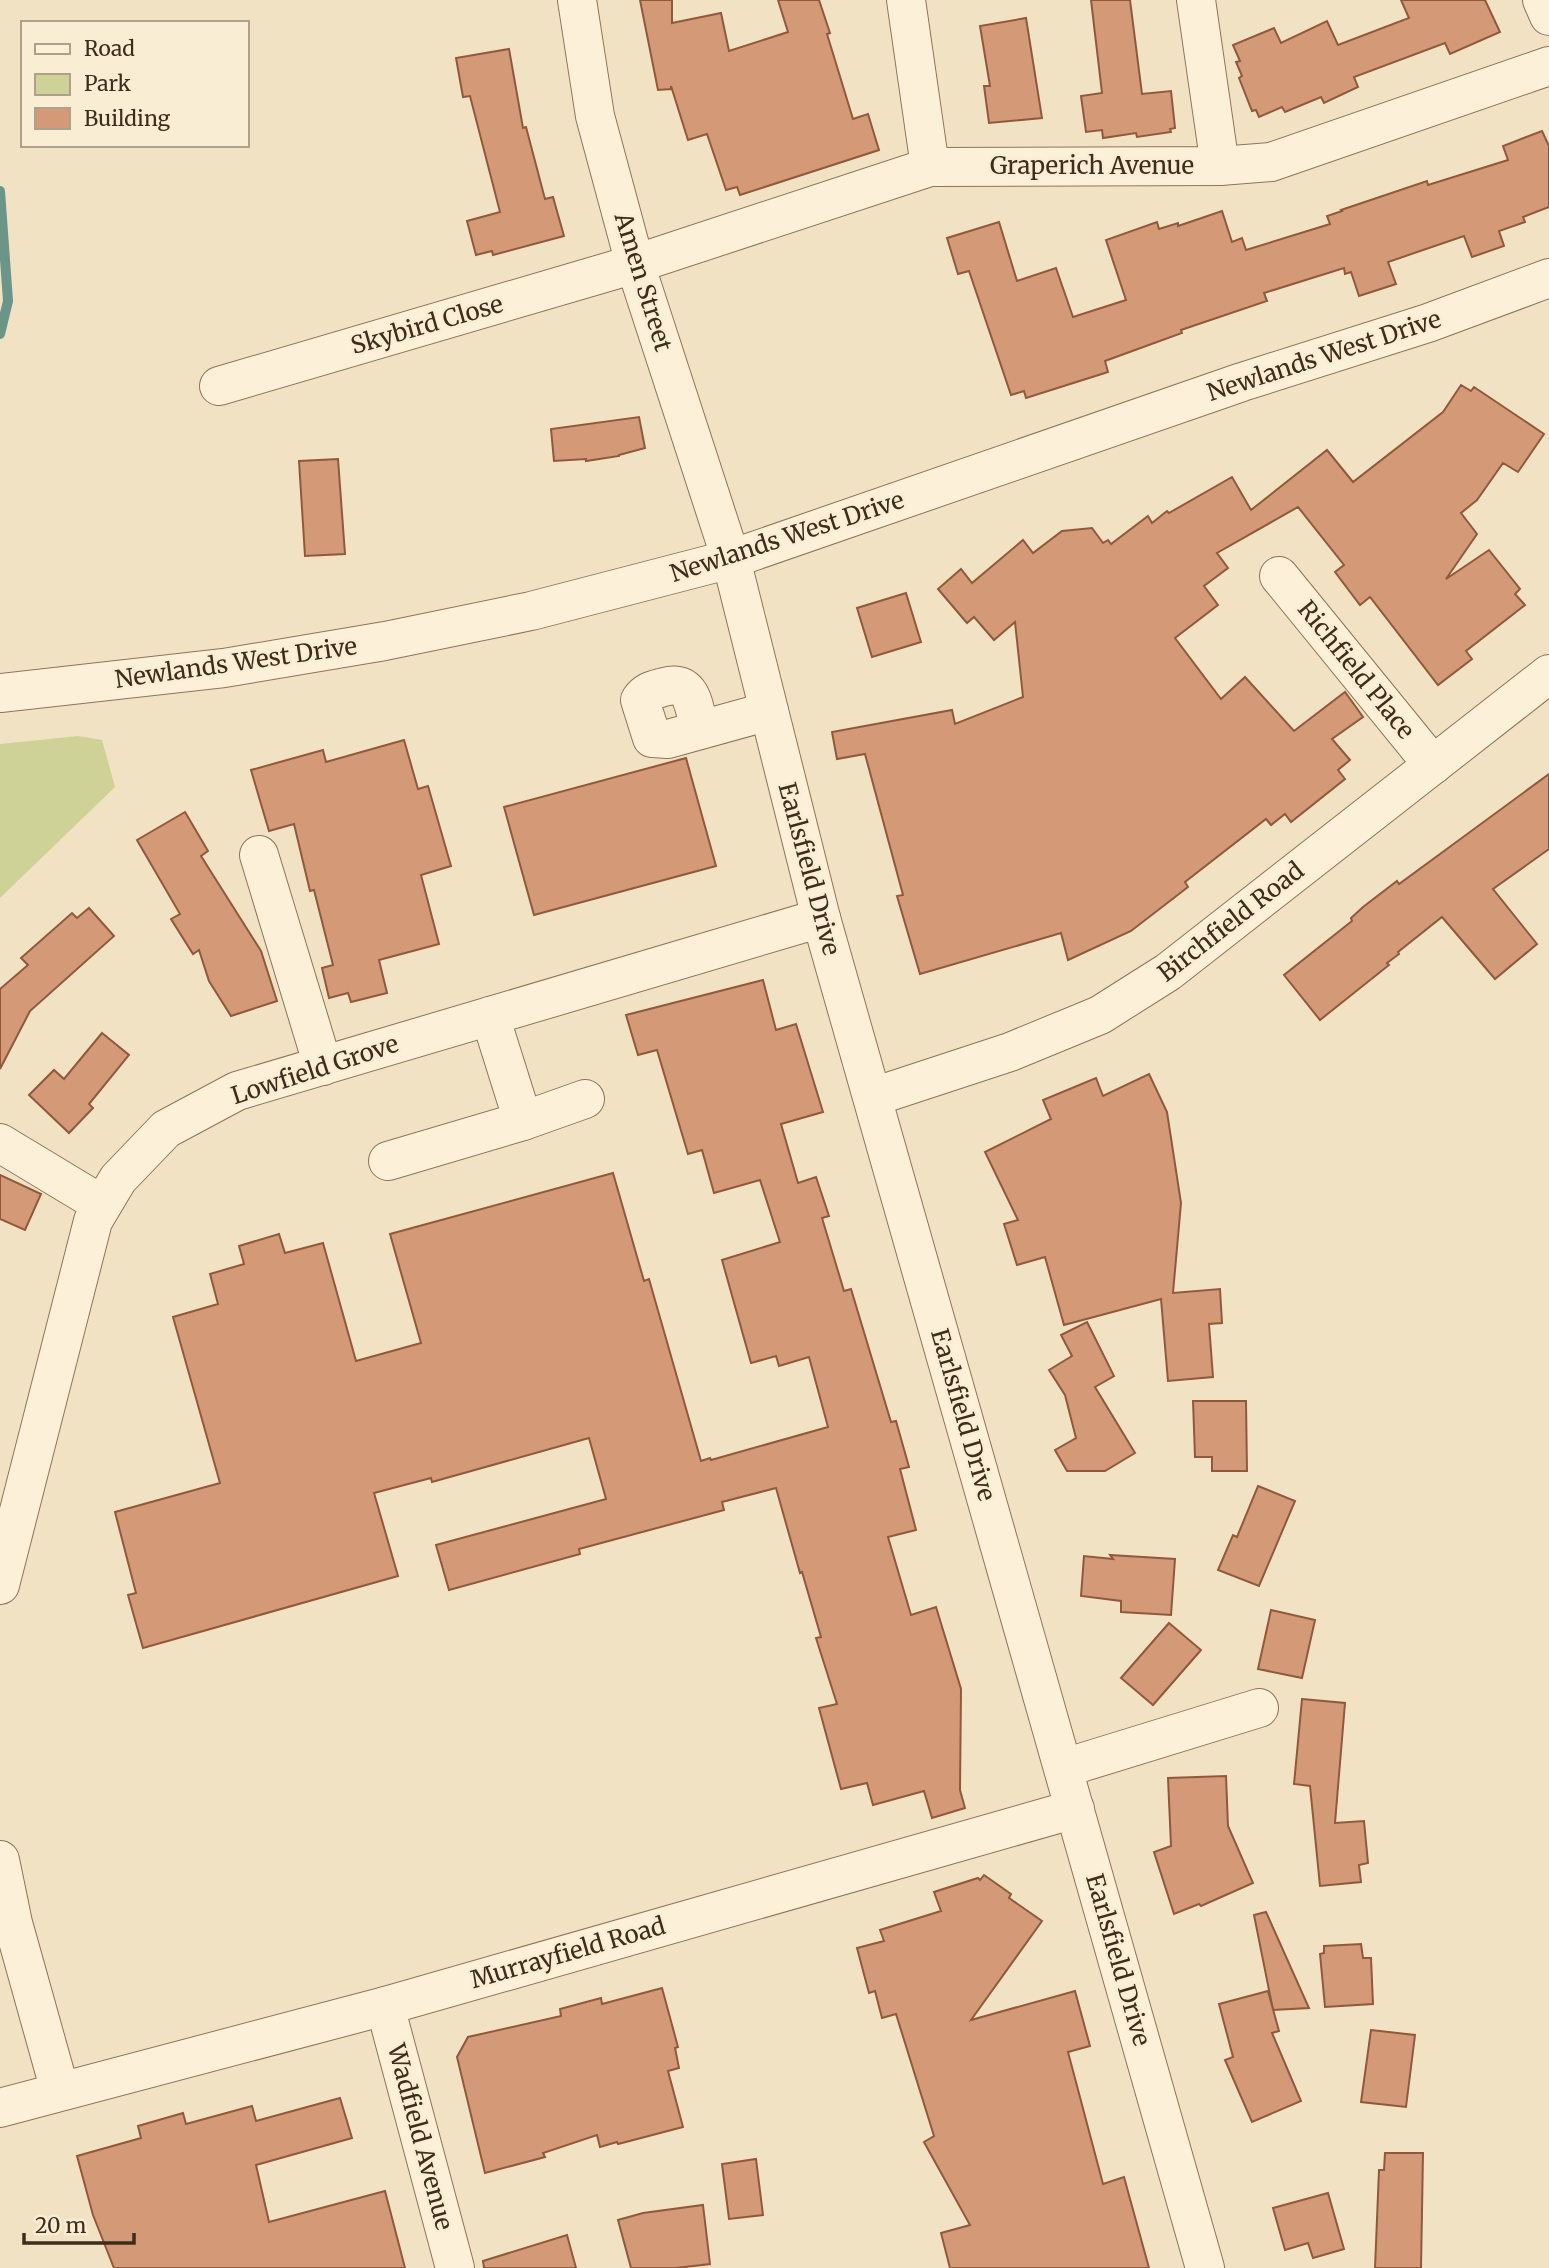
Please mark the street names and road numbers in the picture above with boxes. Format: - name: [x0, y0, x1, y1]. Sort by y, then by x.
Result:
- street label: Graperich Avenue: [990, 150, 1194, 181]
- street label: Amen Street: [607, 208, 679, 356]
- street label: Skybird Close: [347, 288, 507, 361]
- street label: Newlands West Drive: [1203, 303, 1445, 408]
- street label: Newlands West Drive: [666, 484, 908, 589]
- street label: Richfield Place: [1291, 594, 1422, 745]
- street label: Newlands West Drive: [113, 630, 359, 695]
- street label: Earlsfield Drive: [772, 779, 847, 959]
- street label: Birchfield Road: [1151, 855, 1310, 988]
- street label: Lowfield Grove: [227, 1028, 402, 1111]
- street label: Earlsfield Drive: [924, 1325, 1003, 1505]
- street label: Earlsfield Drive: [1079, 1870, 1158, 2050]
- street label: Murrayfield Road: [467, 1910, 669, 1995]
- street label: Wadfield Avenue: [380, 2039, 460, 2233]

